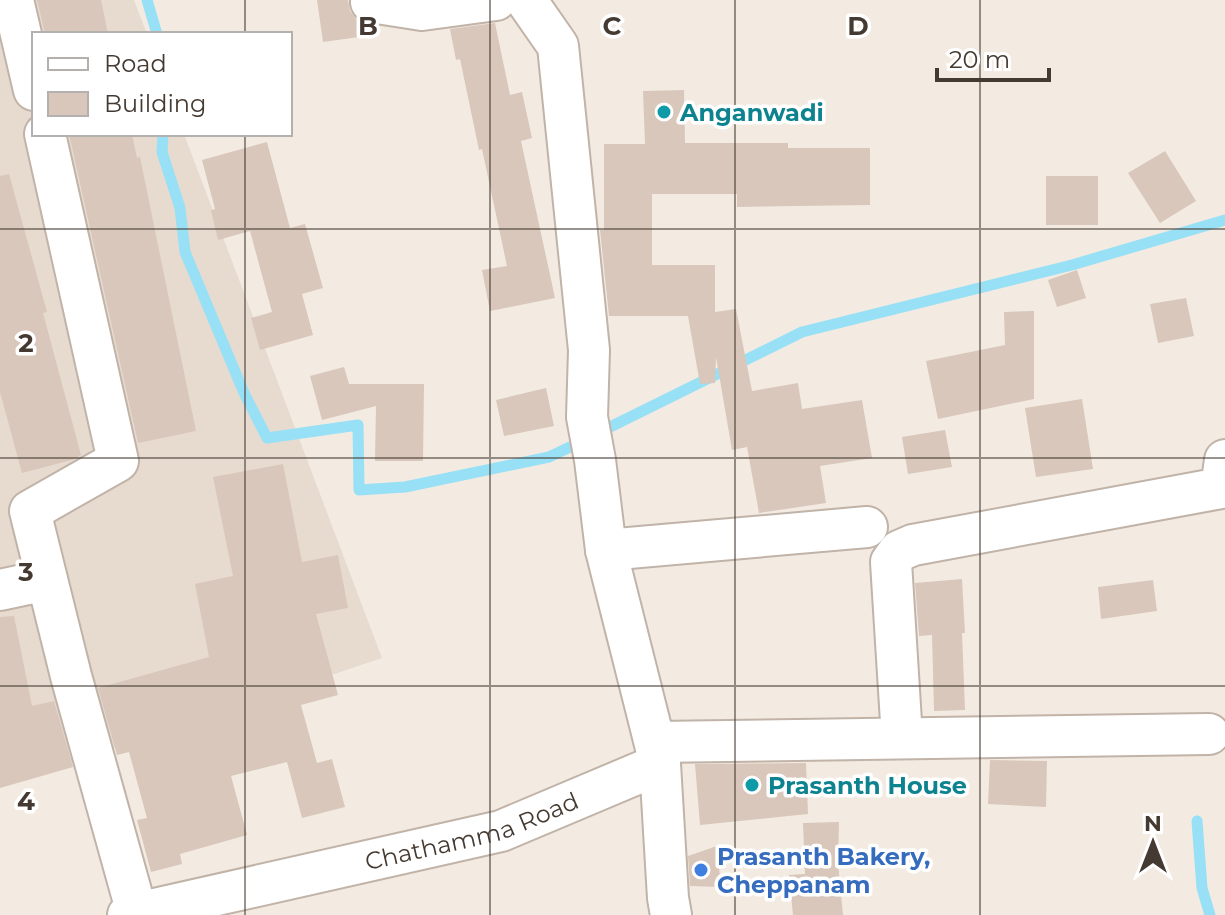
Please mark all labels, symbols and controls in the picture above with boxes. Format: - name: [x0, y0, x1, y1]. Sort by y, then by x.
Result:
- text: B: [358, 10, 378, 42]
- text: C: [603, 10, 622, 42]
- text: D: [847, 10, 869, 42]
- legend: [32, 32, 292, 136]
- scale bar: [937, 32, 1049, 82]
- text: 20 m: [949, 45, 1010, 74]
- text: Road: [104, 49, 167, 78]
- text: Building: [104, 89, 207, 118]
- place label: Anganwadi: [679, 98, 824, 127]
- marker: Anganwadi: [655, 103, 673, 121]
- text: 2: [18, 327, 34, 359]
- text: 3: [17, 556, 34, 588]
- place label: Prasanth House: [768, 771, 967, 800]
- marker: Prasanth House: [743, 776, 761, 794]
- text: 4: [17, 785, 35, 817]
- street label: Chathamma Road: [362, 786, 583, 876]
- north arrow: [1113, 803, 1193, 883]
- text: N: [1144, 810, 1162, 837]
- place label: Prasanth Bakery, Cheppanam: [717, 842, 930, 899]
- marker: Prasanth Bakery, Cheppanam: [692, 861, 710, 879]

